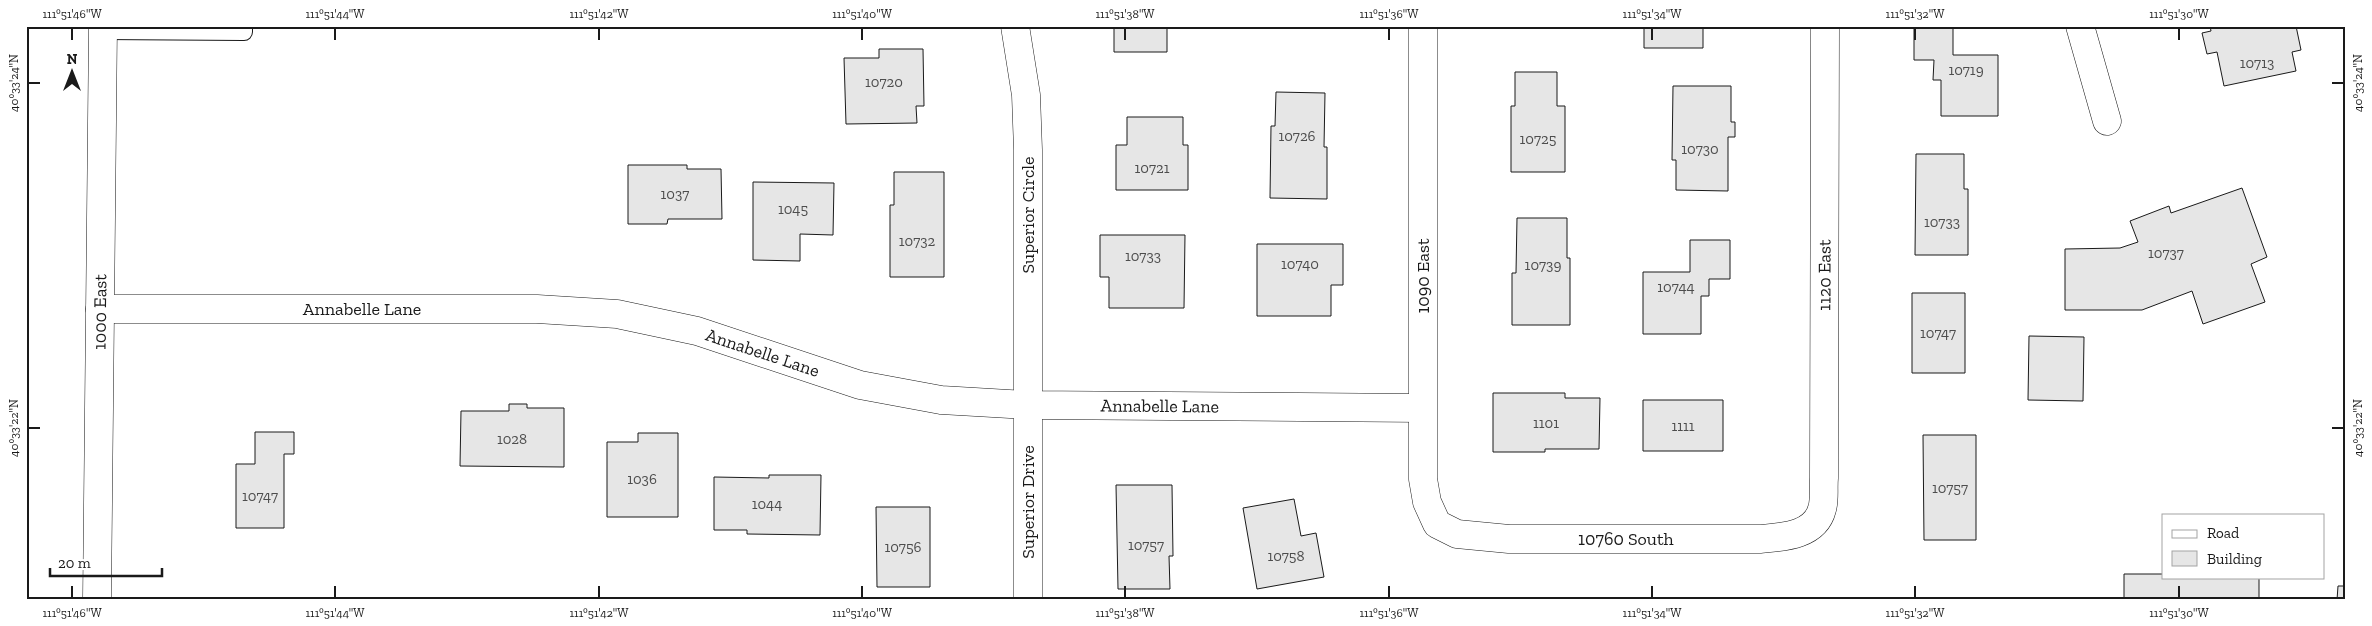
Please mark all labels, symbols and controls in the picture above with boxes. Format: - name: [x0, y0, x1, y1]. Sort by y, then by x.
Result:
- text: 111°51'46"W: [42, 7, 102, 21]
- text: 111°51'44"W: [305, 7, 365, 21]
- text: 111°51'42"W: [569, 7, 629, 21]
- text: 111°51'40"W: [832, 7, 893, 21]
- text: 111°51'38"W: [1095, 7, 1155, 21]
- text: 111°51'36"W: [1359, 7, 1419, 21]
- text: 111°51'34"W: [1623, 7, 1682, 21]
- text: 111°51'32"W: [1886, 7, 1945, 21]
- text: 111°51'30"W: [2149, 7, 2210, 21]
- north arrow: [48, 48, 98, 98]
- text: N: [67, 51, 78, 68]
- text: 40°33'24"N: [7, 54, 21, 112]
- house number: 10713: [2240, 54, 2274, 72]
- text: 40°33'24"N: [2351, 54, 2365, 112]
- house number: 10719: [1948, 61, 1984, 79]
- house number: 10720: [865, 73, 903, 91]
- house number: 10726: [1278, 127, 1316, 145]
- house number: 10725: [1520, 130, 1557, 148]
- house number: 10730: [1681, 140, 1719, 158]
- street label: Superior Circle: [1017, 156, 1039, 274]
- house number: 10721: [1135, 159, 1170, 177]
- house number: 1037: [661, 185, 689, 203]
- house number: 1045: [778, 200, 808, 218]
- house number: 10733: [1924, 213, 1960, 231]
- house number: 10732: [899, 232, 936, 250]
- street label: 1090 East: [1412, 238, 1434, 314]
- street label: 1120 East: [1813, 239, 1836, 311]
- house number: 10737: [2148, 244, 2184, 262]
- house number: 10733: [1125, 247, 1161, 265]
- house number: 10740: [1281, 255, 1319, 273]
- house number: 10739: [1525, 256, 1561, 274]
- street label: 1000 East: [89, 274, 111, 350]
- house number: 10744: [1657, 278, 1695, 296]
- street label: Annabelle Lane: [303, 298, 421, 320]
- street label: Annabelle Lane: [703, 324, 822, 382]
- house number: 10747: [1920, 324, 1956, 342]
- street label: Annabelle Lane: [1100, 395, 1219, 417]
- text: 40°33'22"N: [7, 399, 21, 457]
- text: 40°33'22"N: [2351, 399, 2365, 457]
- house number: 1101: [1533, 414, 1559, 432]
- house number: 1111: [1671, 417, 1695, 435]
- house number: 1028: [497, 430, 527, 448]
- street label: Superior Drive: [1017, 445, 1039, 559]
- house number: 1036: [627, 470, 657, 488]
- house number: 10757: [1932, 479, 1968, 497]
- house number: 10747: [242, 487, 278, 505]
- house number: 1044: [752, 495, 782, 513]
- legend: [2162, 514, 2324, 578]
- text: Road: [2207, 524, 2240, 542]
- street label: 10760 South: [1578, 528, 1674, 550]
- house number: 10757: [1128, 536, 1164, 554]
- house number: 10756: [884, 538, 922, 556]
- scale bar: [50, 546, 162, 578]
- house number: 10758: [1267, 547, 1305, 565]
- text: Building: [2207, 550, 2262, 568]
- text: 20 m: [58, 554, 91, 572]
- text: 111°51'46"W: [42, 606, 102, 620]
- text: 111°51'44"W: [305, 606, 365, 620]
- text: 111°51'42"W: [569, 606, 629, 620]
- text: 111°51'40"W: [832, 606, 893, 620]
- text: 111°51'38"W: [1095, 606, 1155, 620]
- text: 111°51'36"W: [1359, 606, 1419, 620]
- text: 111°51'34"W: [1623, 606, 1682, 620]
- text: 111°51'32"W: [1886, 606, 1945, 620]
- text: 111°51'30"W: [2149, 606, 2210, 620]

